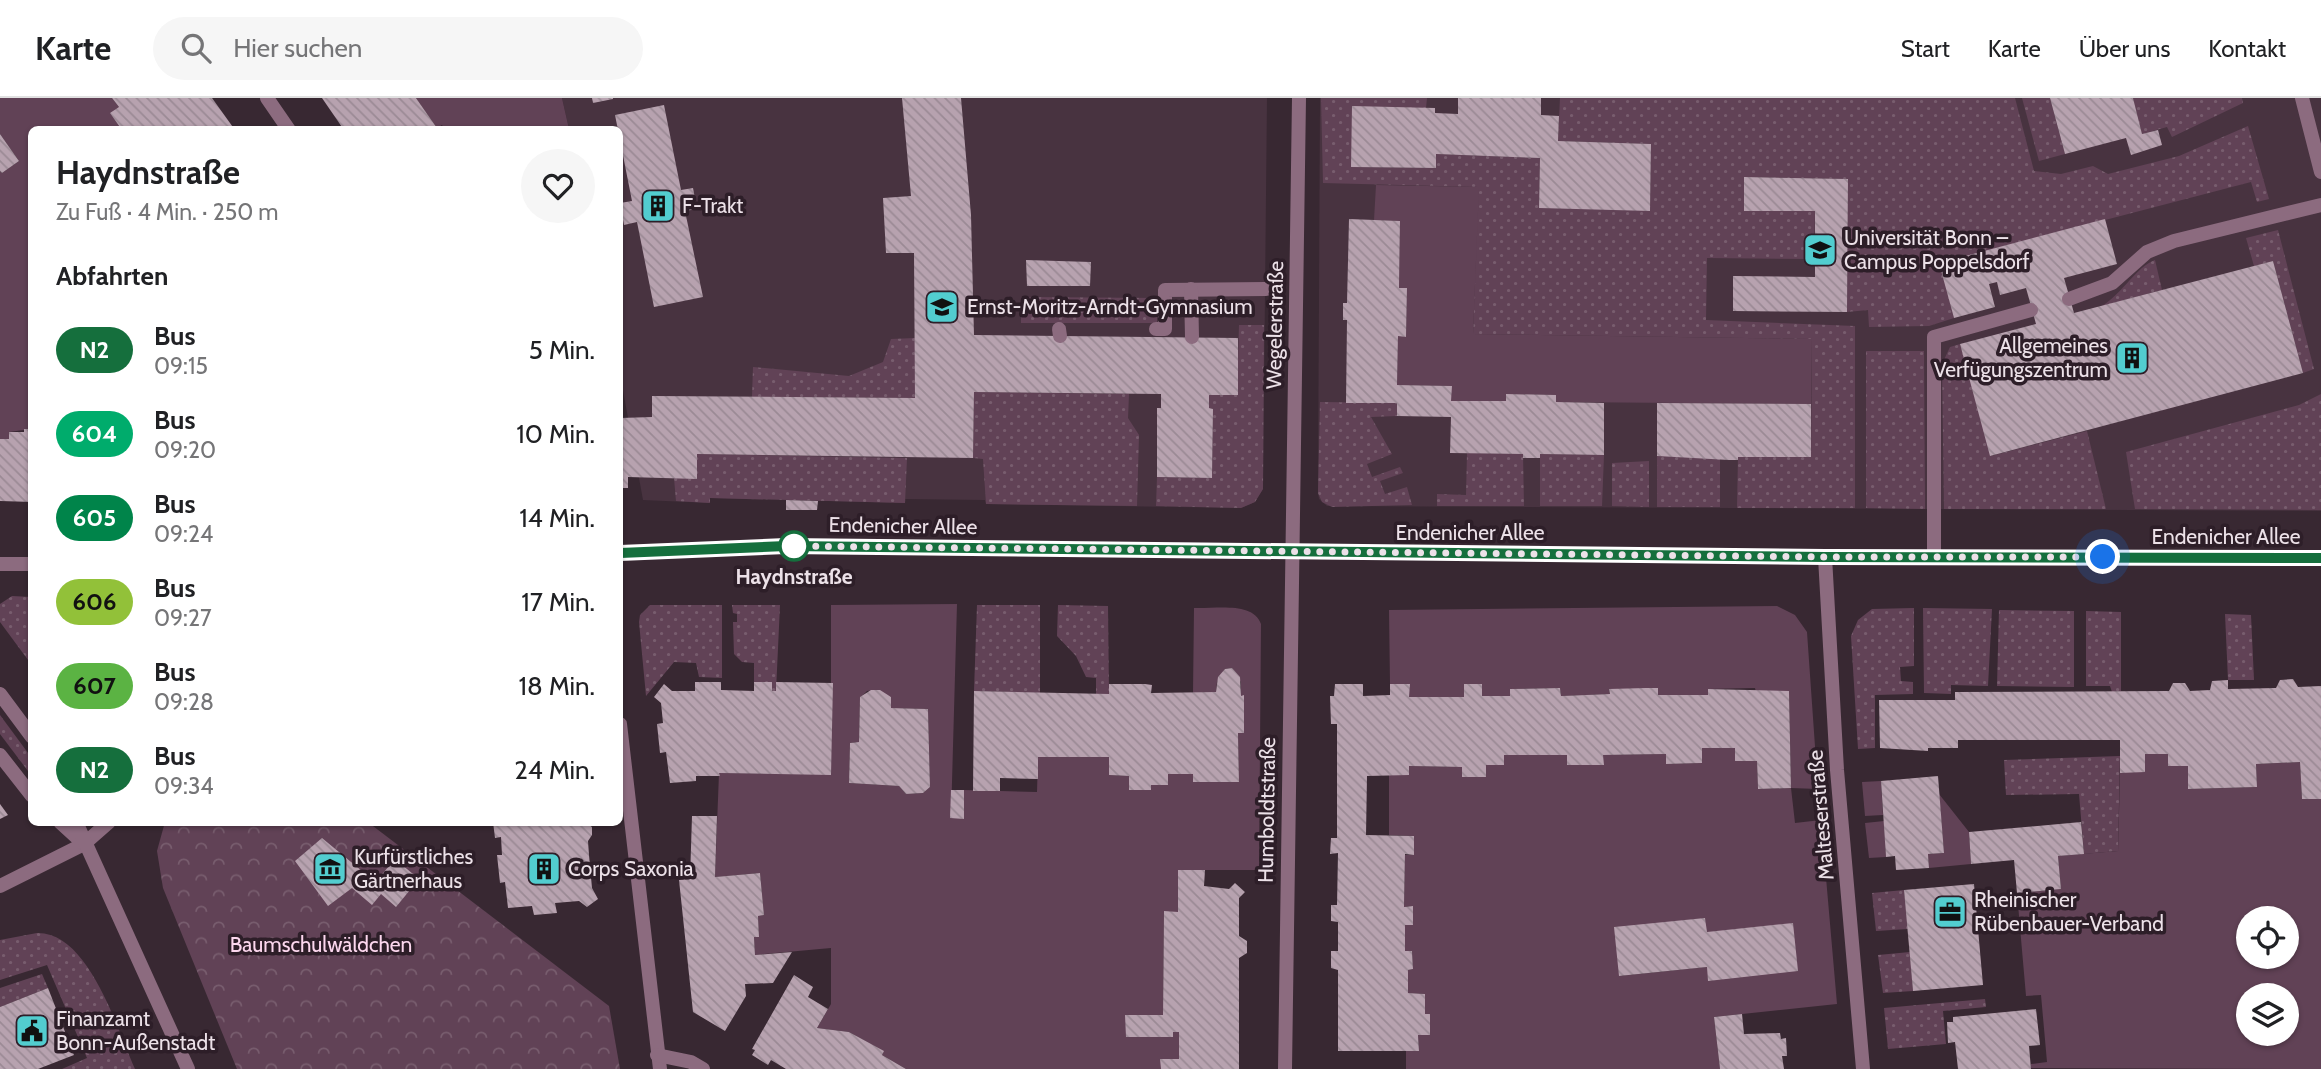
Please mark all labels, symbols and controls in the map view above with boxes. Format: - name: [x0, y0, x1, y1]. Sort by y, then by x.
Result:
- search box: [153, 17, 643, 80]
- text: Karte: [35, 28, 111, 68]
- icon: search: [177, 29, 215, 67]
- text: Hier suchen: [233, 32, 362, 64]
- text: Start: [1901, 34, 1950, 63]
- text: Karte: [1988, 34, 2041, 63]
- text: Über uns: [2079, 34, 2170, 63]
- text: Kontakt: [2208, 34, 2286, 63]
- button: heart: [521, 149, 595, 223]
- text: Haydnstraße: [56, 152, 240, 192]
- building icon: F-Trakt: [639, 187, 677, 225]
- place label: F-Trakt: [682, 193, 743, 218]
- text: Zu Fuß · 4 Min. · 250 m: [56, 198, 279, 226]
- place label: Universität Bonn – Campus Poppelsdorf: [1844, 225, 2029, 274]
- school or university icon: Universität Bonn – Campus Poppelsdorf: [1801, 231, 1839, 269]
- text: Abfahrten: [56, 260, 168, 292]
- street label: Wegelerstraße: [1261, 260, 1288, 389]
- school or university icon: Ernst-Moritz-Arndt-Gymnasium: [923, 288, 961, 326]
- place label: Ernst-Moritz-Arndt-Gymnasium: [967, 294, 1253, 319]
- text: Bus: [154, 320, 195, 352]
- place label: Allgemeines Verfügungszentrum: [1934, 333, 2108, 382]
- text: 5 Min.: [529, 334, 595, 366]
- text: N2: [80, 335, 109, 364]
- building icon: Allgemeines Verfügungszentrum: [2113, 339, 2151, 377]
- text: 09:15: [154, 352, 208, 380]
- text: Bus: [154, 404, 195, 436]
- text: 10 Min.: [516, 418, 595, 450]
- text: 604: [72, 419, 117, 448]
- text: 09:20: [154, 436, 216, 464]
- text: Bus: [154, 488, 195, 520]
- text: 14 Min.: [519, 502, 595, 534]
- text: 605: [73, 503, 116, 532]
- street label: Endenicher Allee: [828, 512, 978, 539]
- text: 09:24: [154, 520, 213, 548]
- street label: Endenicher Allee: [1396, 520, 1545, 545]
- street label: Endenicher Allee: [2152, 524, 2301, 549]
- marker: Haydnstraße: [779, 531, 809, 561]
- your location: [2085, 539, 2120, 574]
- place label: Haydnstraße: [735, 564, 853, 589]
- text: Bus: [154, 572, 195, 604]
- text: 17 Min.: [521, 586, 595, 618]
- text: 606: [73, 587, 116, 616]
- text: 09:27: [154, 604, 212, 632]
- text: Bus: [154, 656, 195, 688]
- text: 18 Min.: [519, 670, 595, 702]
- text: 607: [73, 671, 116, 700]
- text: 09:28: [154, 688, 214, 716]
- street label: Humboldtstraße: [1253, 737, 1280, 883]
- text: Bus: [154, 740, 195, 772]
- street label: Malteserstraße: [1802, 749, 1839, 881]
- text: 24 Min.: [514, 754, 595, 786]
- text: N2: [80, 755, 109, 784]
- text: 09:34: [154, 772, 214, 800]
- place label: Kurfürstliches Gärtnerhaus: [354, 844, 473, 893]
- museum icon: Kurfürstliches Gärtnerhaus: [311, 850, 349, 888]
- building icon: Corps Saxonia: [525, 850, 563, 888]
- place label: Corps Saxonia: [568, 856, 694, 881]
- place label: Rheinischer Rübenbauer-Verband: [1974, 887, 2164, 936]
- office icon: Rheinischer Rübenbauer-Verband: [1931, 893, 1969, 931]
- map controls: [2236, 906, 2299, 1046]
- button: locate: [2236, 906, 2299, 969]
- park label: Baumschulwäldchen: [230, 932, 412, 957]
- button: layers: [2236, 983, 2299, 1046]
- place label: Finanzamt Bonn-Außenstadt: [56, 1006, 215, 1055]
- public building icon: Finanzamt Bonn-Außenstadt: [13, 1012, 51, 1050]

